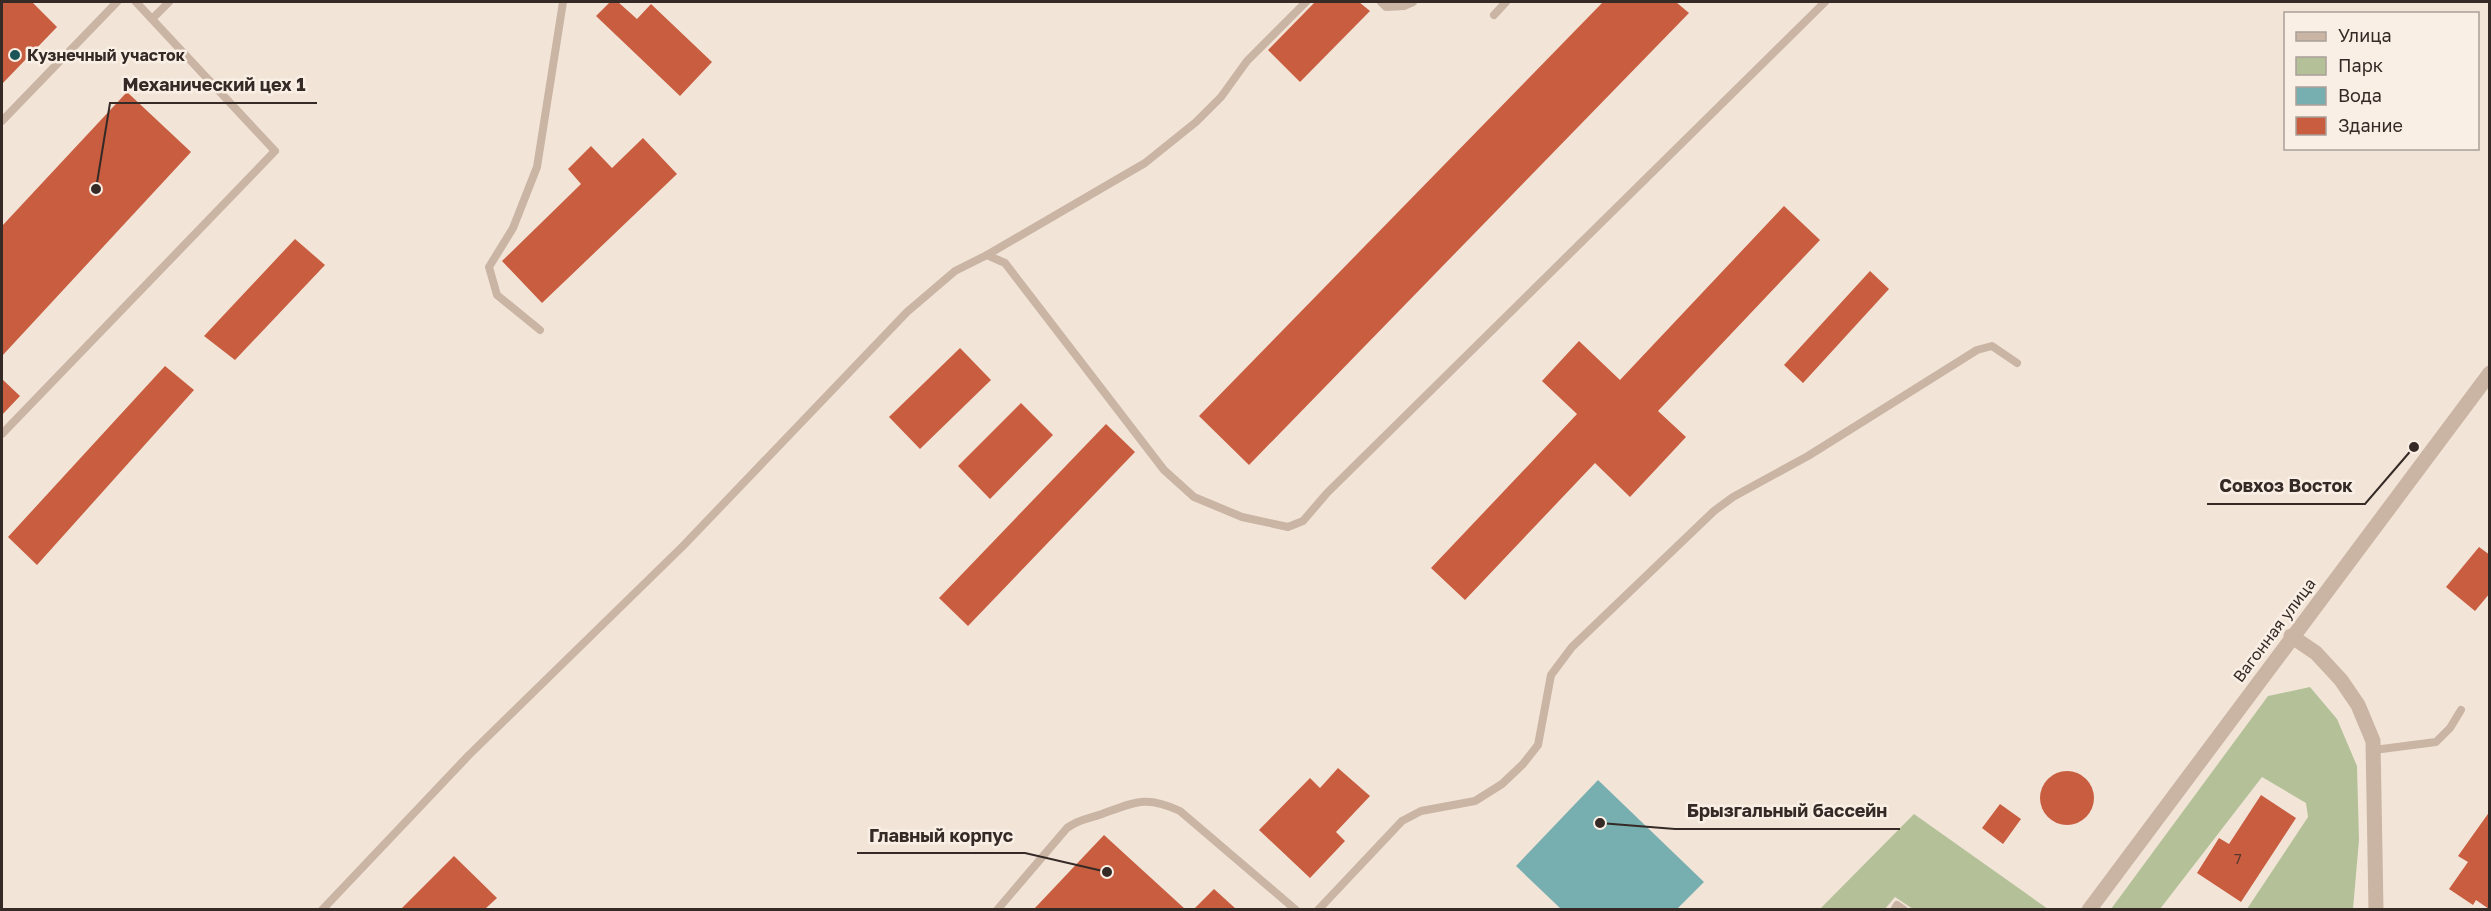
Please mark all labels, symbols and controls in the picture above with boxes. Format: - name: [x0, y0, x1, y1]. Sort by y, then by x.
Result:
- legend: [2284, 12, 2479, 150]
- text: Улица: [2338, 24, 2392, 46]
- place label: Кузнечный участок: [27, 45, 186, 65]
- marker: Кузнечный участок: [8, 48, 22, 62]
- text: Парк: [2338, 54, 2383, 76]
- callout: Механический цех 1: [110, 67, 317, 103]
- text: Механический цех 1: [123, 73, 305, 95]
- text: Вода: [2338, 84, 2382, 106]
- text: Здание: [2338, 114, 2403, 136]
- callout: Совхоз Восток: [2207, 468, 2365, 504]
- text: Совхоз Восток: [2219, 474, 2353, 496]
- street label: Вагонная улица: [2228, 574, 2320, 686]
- callout: Брызгальный бассейн: [1675, 793, 1900, 829]
- text: Брызгальный бассейн: [1687, 799, 1887, 821]
- callout: Главный корпус: [857, 817, 1025, 853]
- text: Главный корпус: [869, 824, 1013, 846]
- house number: 7: [2234, 850, 2242, 867]

